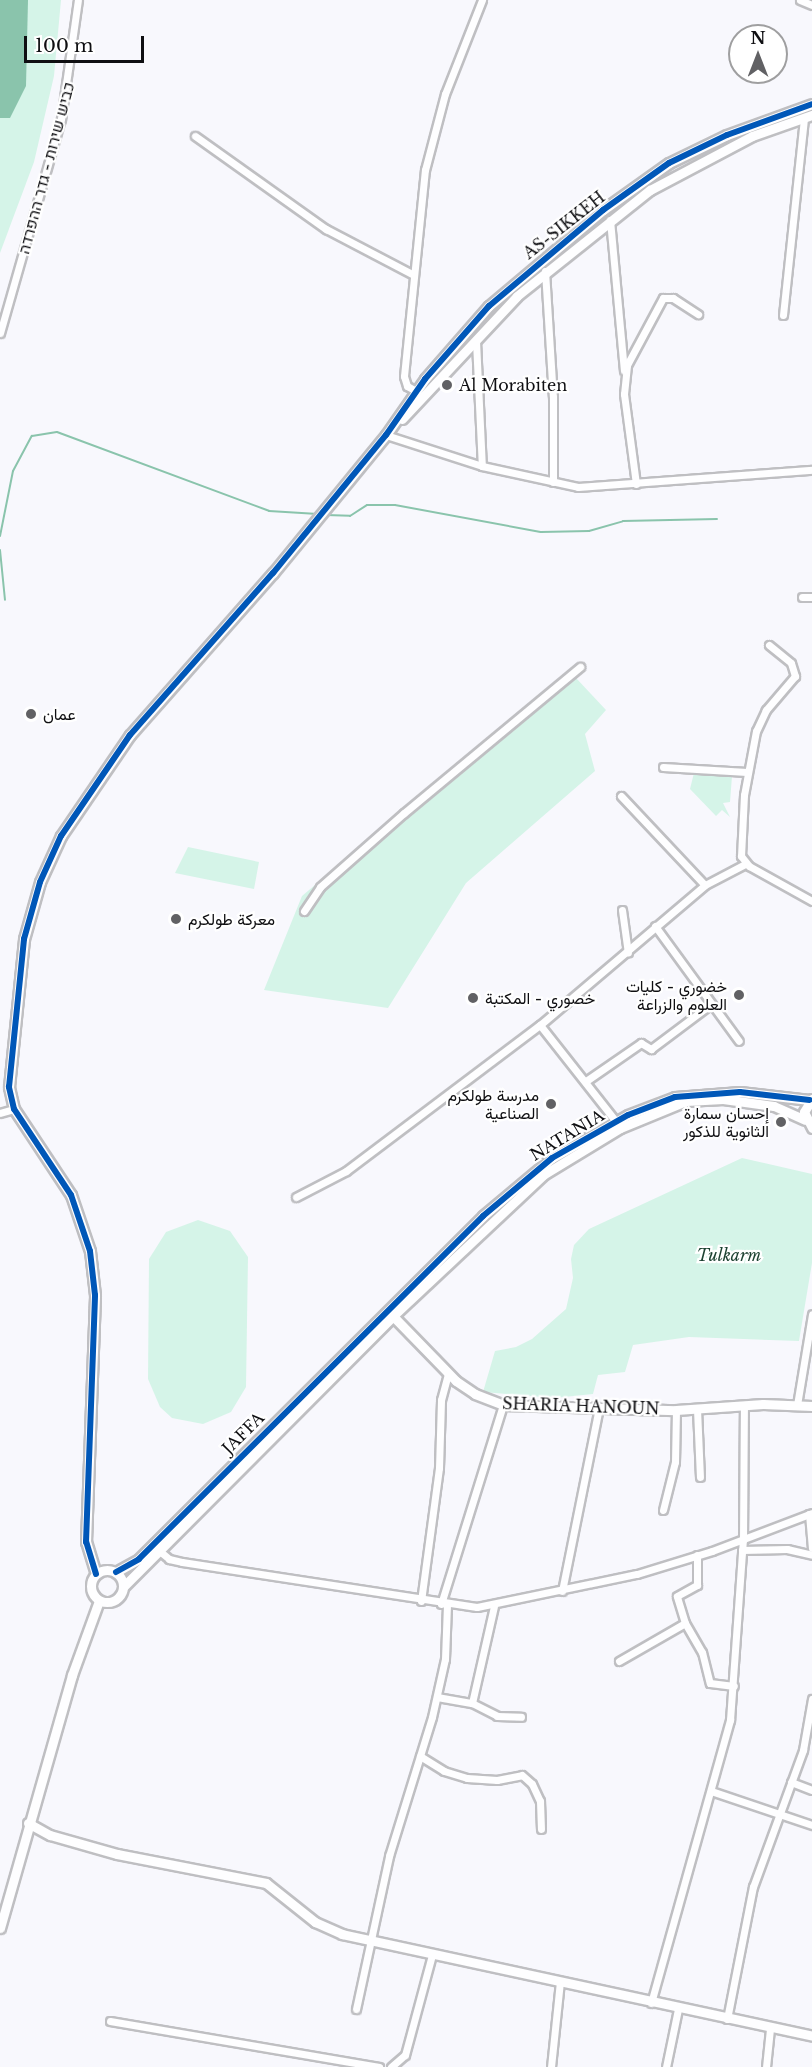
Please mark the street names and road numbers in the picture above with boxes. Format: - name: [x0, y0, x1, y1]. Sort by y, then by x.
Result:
- street label: כביש שירות - גדר ההפרדה: [14, 80, 78, 256]
- street label: AS-SIKKEH: [519, 187, 609, 263]
- street label: NATANIA: [527, 1105, 607, 1165]
- street label: SHARIA HANOUN: [502, 1394, 660, 1418]
- street label: JAFFA: [218, 1408, 268, 1458]

